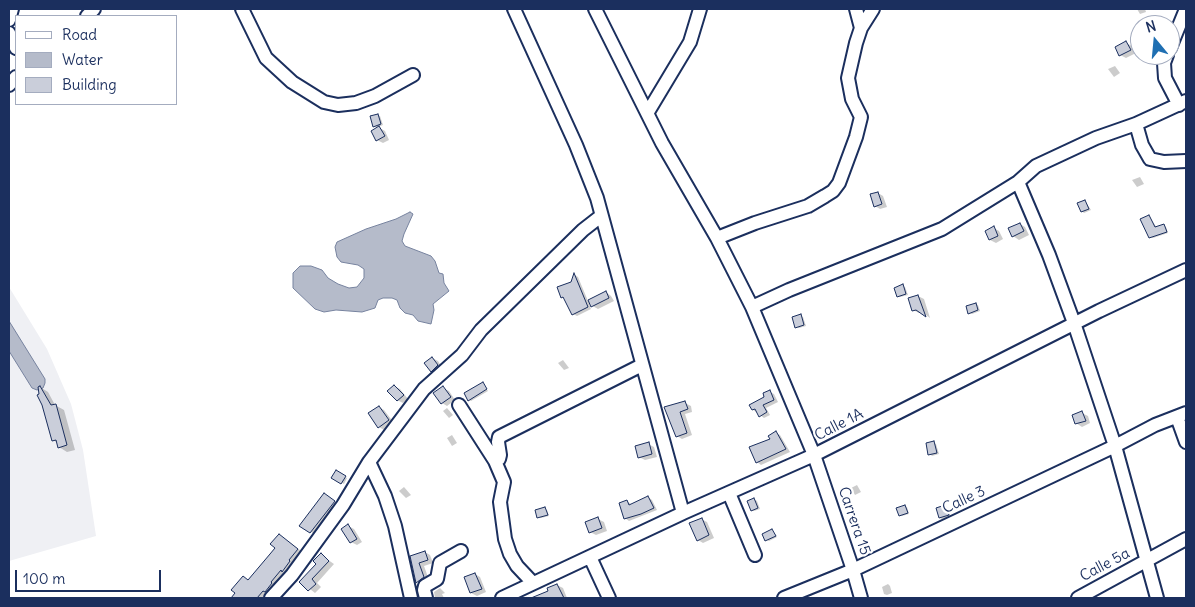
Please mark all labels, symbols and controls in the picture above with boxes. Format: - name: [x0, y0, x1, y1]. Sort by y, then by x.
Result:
- legend: [15, 15, 178, 105]
- north arrow: [1130, 15, 1180, 65]
- text: N: [1144, 17, 1158, 37]
- text: Road: [62, 25, 97, 44]
- text: Water: [62, 50, 103, 69]
- text: Building: [62, 75, 117, 94]
- street label: Calle 1A: [812, 405, 866, 445]
- street label: Calle 3: [940, 482, 988, 518]
- street label: Carrera 15: [834, 485, 874, 557]
- street label: Calle 5a: [1077, 544, 1133, 586]
- scale bar: [18, 560, 164, 592]
- text: 100 m: [23, 569, 65, 588]

